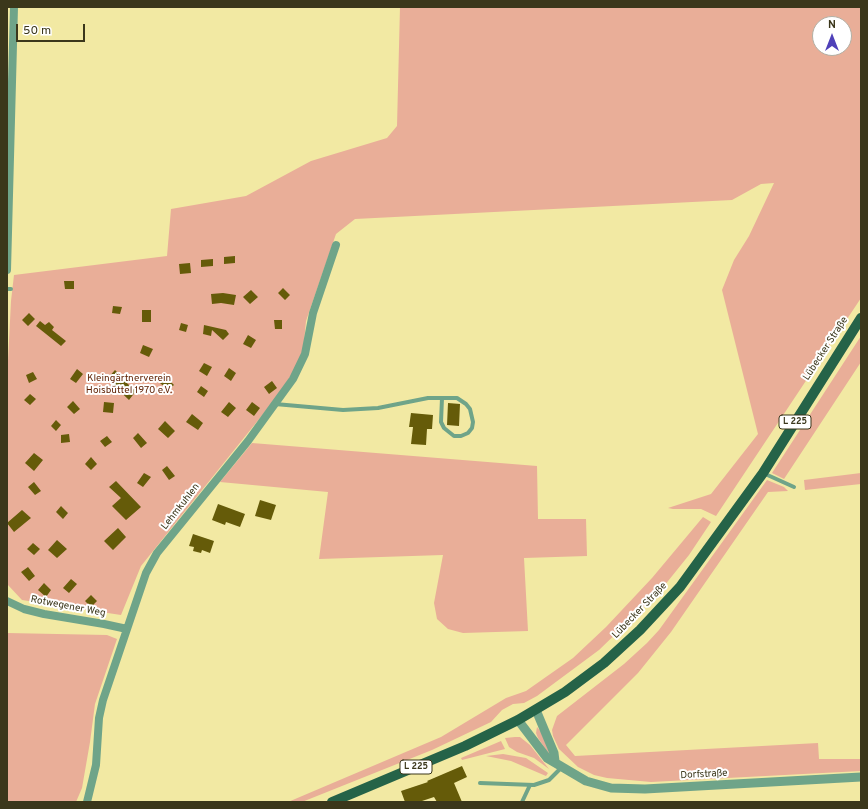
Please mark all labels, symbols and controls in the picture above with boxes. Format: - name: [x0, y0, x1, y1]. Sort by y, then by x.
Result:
- scale bar: [18, 16, 87, 42]
- north arrow: [812, 16, 852, 56]
- text: N: [828, 18, 836, 32]
- text: 50 m: [23, 23, 51, 39]
- street label: Lübecker Straße: [801, 315, 851, 383]
- park label: Kleingärtnerverein Hoisbüttel 1970 e.V.: [86, 373, 172, 396]
- road number: L 225: [779, 415, 811, 429]
- street label: Lehmkuhlen: [159, 481, 203, 533]
- street label: Lübecker Straße: [610, 580, 670, 642]
- street label: Rotwegener Weg: [30, 594, 106, 620]
- road number: L 225: [400, 760, 432, 774]
- street label: Dorfstraße: [680, 768, 728, 782]

